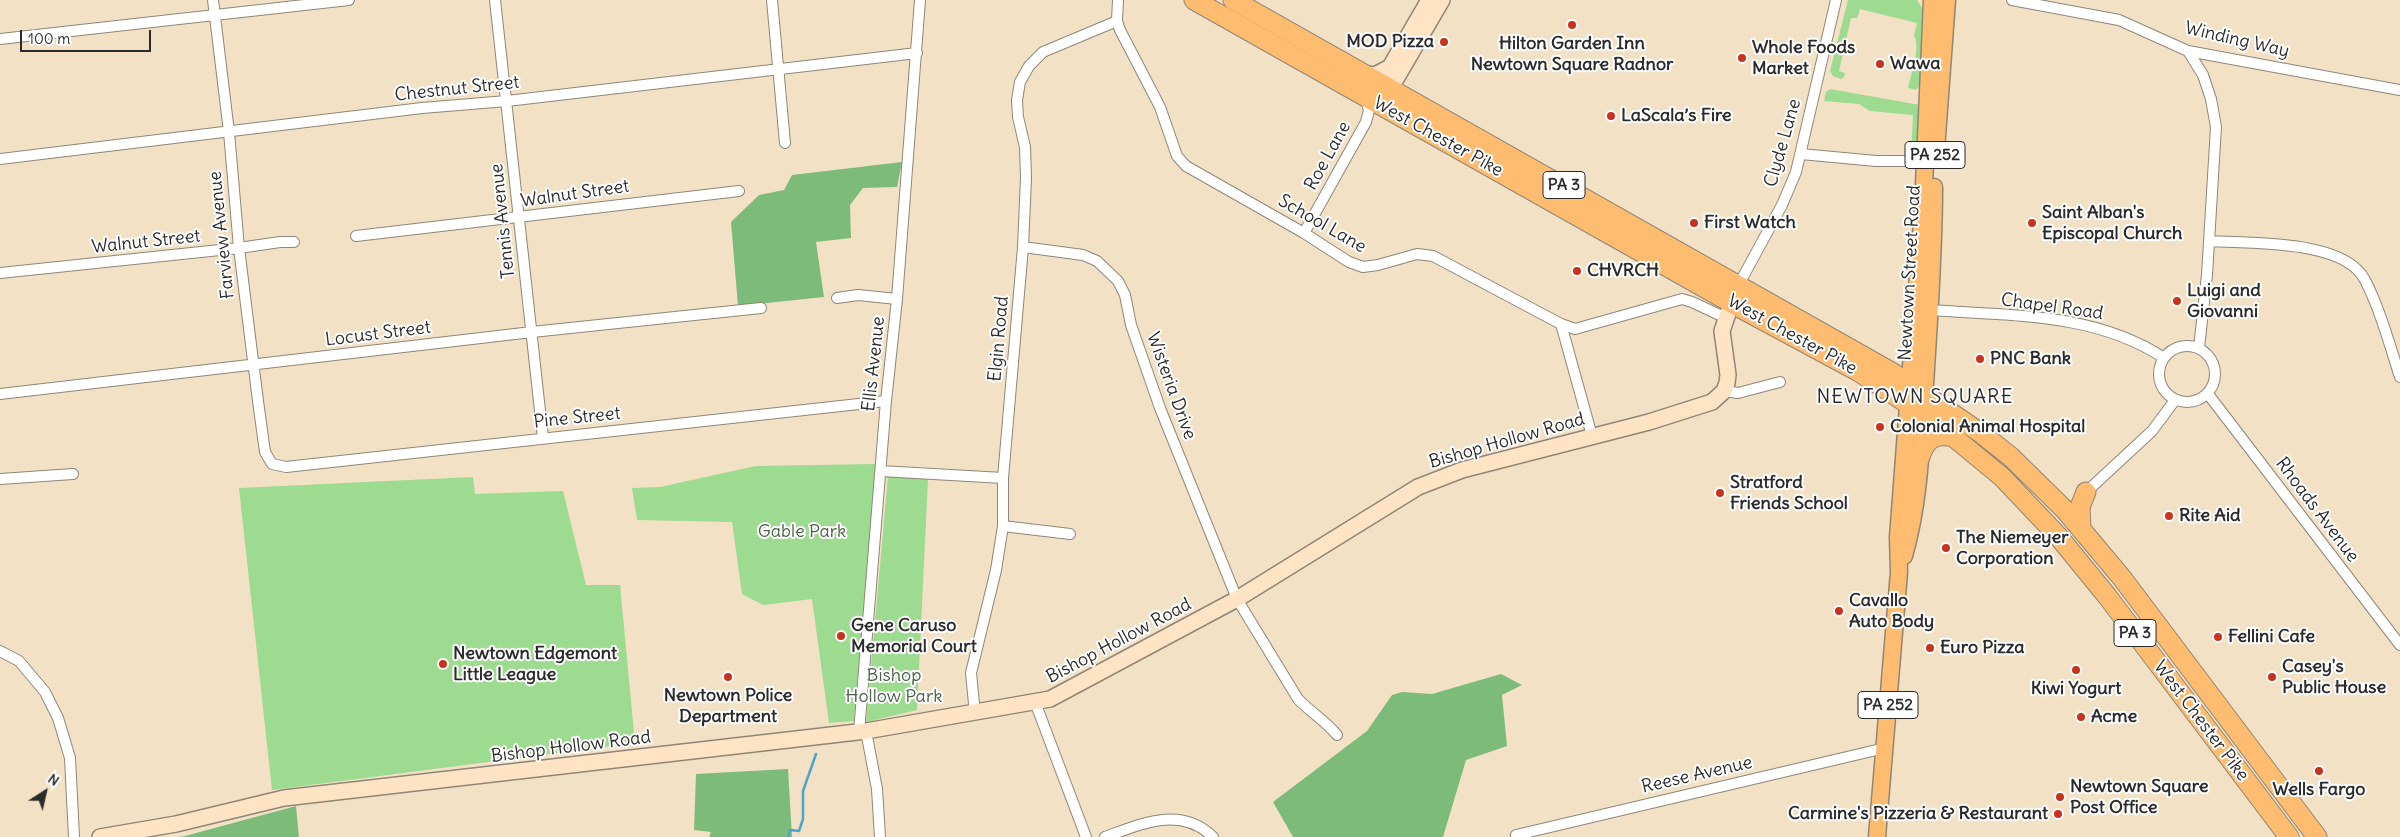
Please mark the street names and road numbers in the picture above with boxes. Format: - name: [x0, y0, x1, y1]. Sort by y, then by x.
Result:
- street label: Winding Way: [2183, 18, 2291, 62]
- street label: Chestnut Street: [394, 72, 520, 106]
- street label: West Chester Pike: [1369, 92, 1507, 182]
- street label: Clyde Lane: [1760, 96, 1806, 190]
- street label: Roe Lane: [1300, 118, 1356, 194]
- road number: PA 252: [1905, 142, 1965, 168]
- street label: Tennis Avenue: [486, 162, 520, 280]
- street label: Farview Avenue: [205, 170, 239, 300]
- road number: PA 3: [1543, 172, 1585, 198]
- street label: Walnut Street: [519, 176, 631, 212]
- street label: Newtown Street Road: [1895, 185, 1925, 361]
- street label: School Lane: [1274, 190, 1370, 258]
- street label: Walnut Street: [91, 226, 201, 258]
- street label: Chapel Road: [2000, 289, 2104, 325]
- street label: West Chester Pike: [1723, 290, 1861, 380]
- street label: Elgin Road: [985, 295, 1013, 383]
- street label: Ellis Avenue: [858, 315, 890, 413]
- street label: Locust Street: [324, 317, 432, 351]
- street label: Wisteria Drive: [1142, 329, 1200, 443]
- street label: Pine Street: [532, 403, 622, 433]
- street label: Bishop Hollow Road: [1427, 408, 1587, 474]
- street label: Rhoads Avenue: [2271, 453, 2363, 567]
- street label: Bishop Hollow Road: [1043, 594, 1195, 688]
- road number: PA 3: [2114, 620, 2156, 646]
- street label: West Chester Pike: [2149, 657, 2253, 785]
- road number: PA 252: [1858, 692, 1918, 718]
- street label: Bishop Hollow Road: [490, 726, 652, 768]
- street label: Reese Avenue: [1640, 752, 1754, 798]

